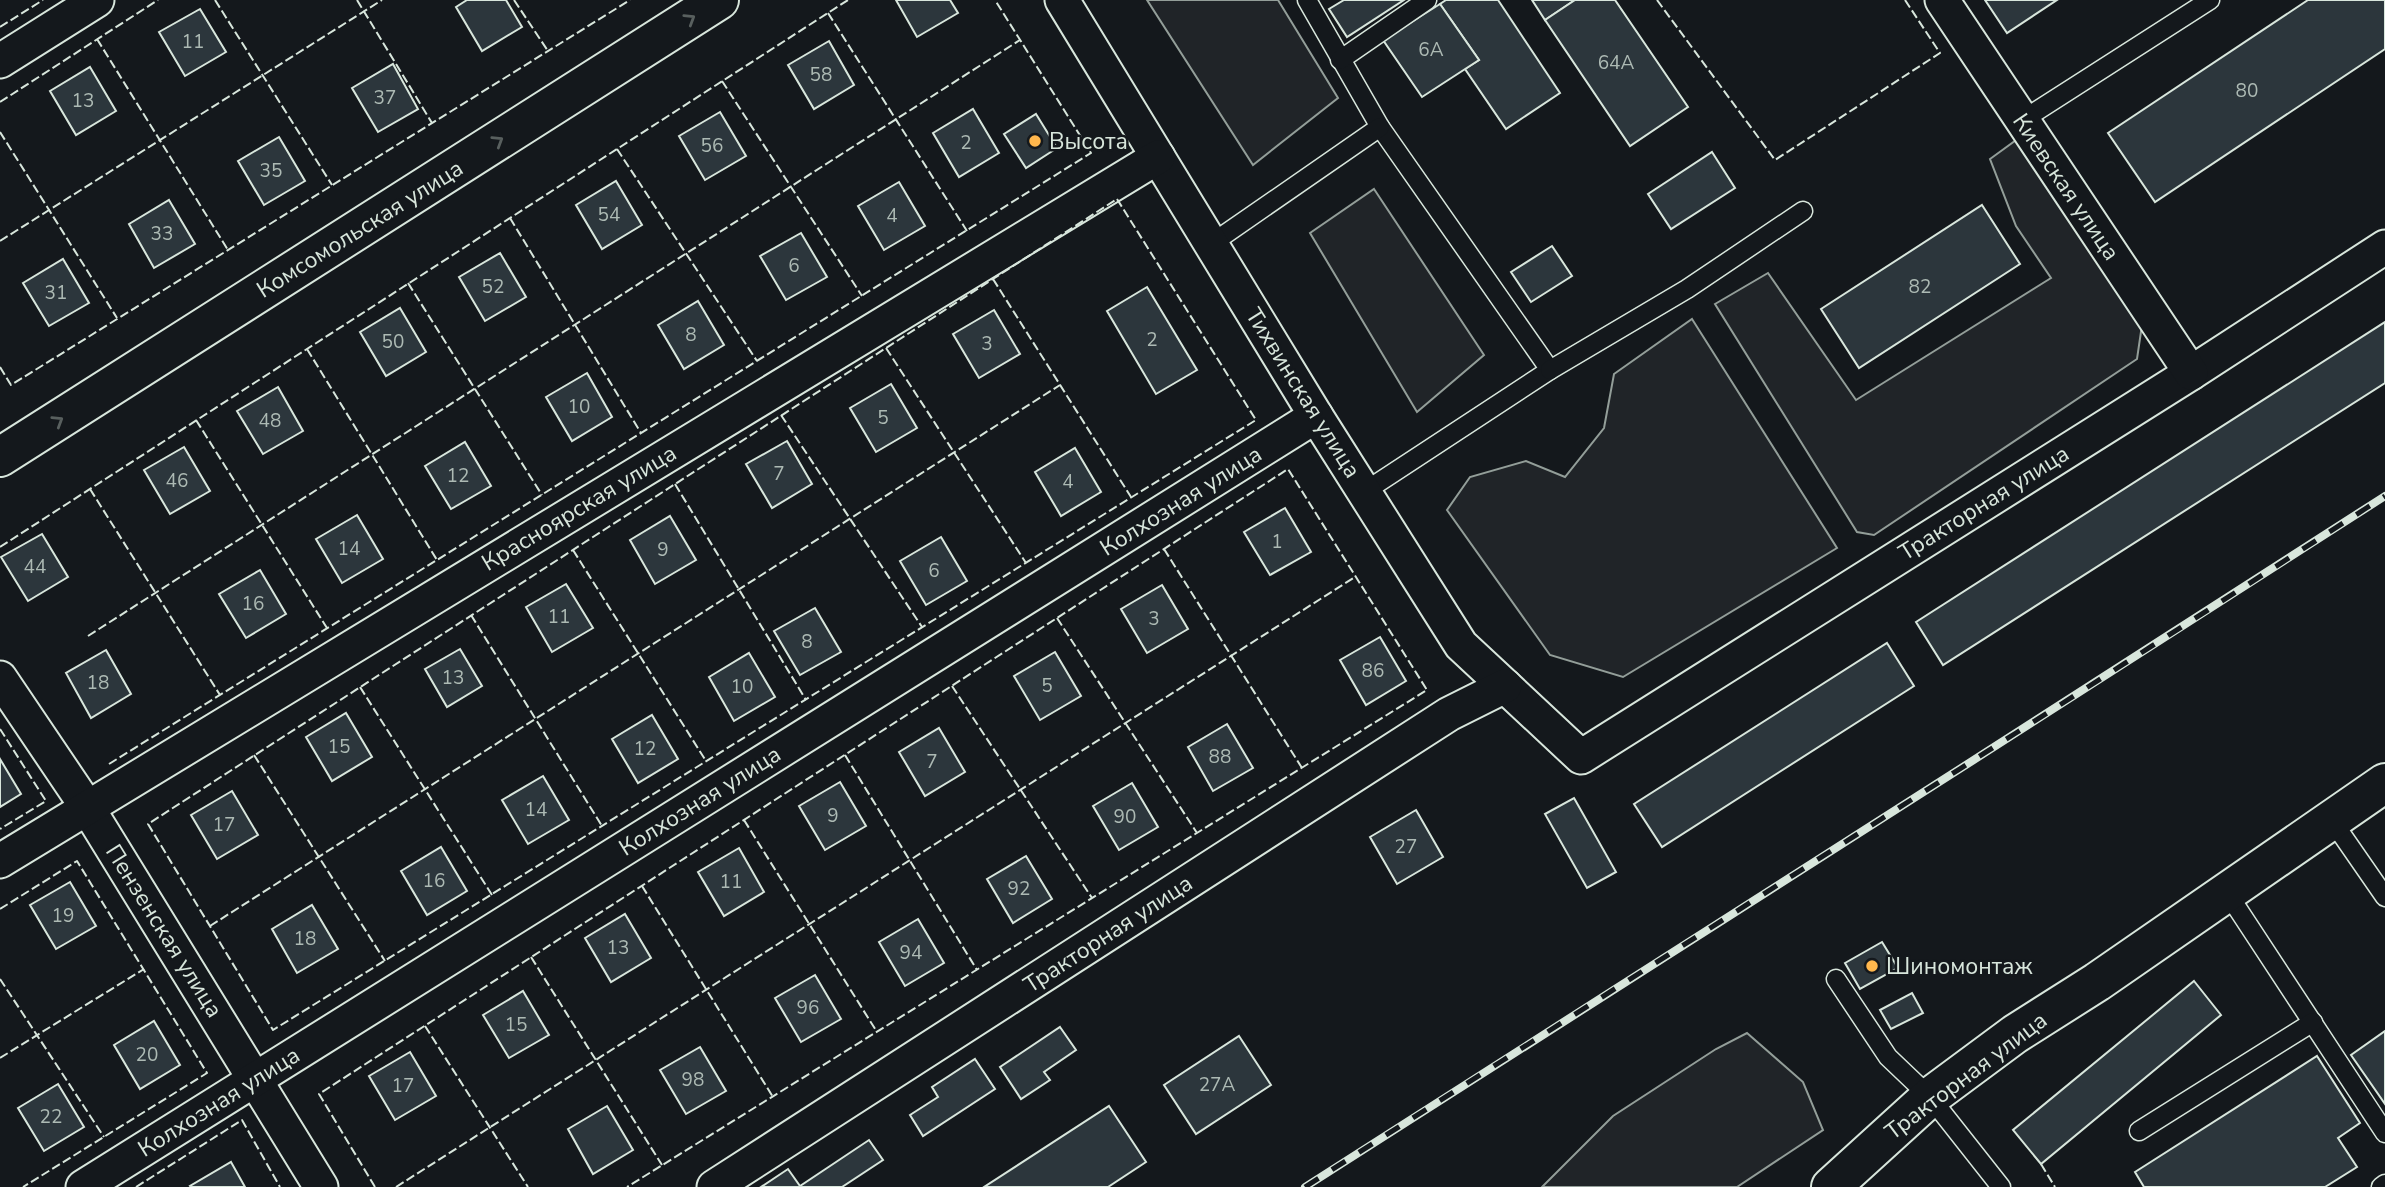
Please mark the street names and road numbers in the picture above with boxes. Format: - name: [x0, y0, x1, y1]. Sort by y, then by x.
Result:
- street label: Киевская улица: [2005, 107, 2127, 267]
- street label: Комсомольская улица: [251, 153, 469, 305]
- street label: Тихвинская улица: [1238, 302, 1368, 484]
- street label: Красноярская улица: [476, 438, 682, 578]
- street label: Тракторная улица: [1893, 438, 2075, 568]
- street label: Колхозная улица: [1094, 439, 1268, 563]
- street label: Колхозная улица: [613, 739, 787, 863]
- street label: Пензенская улица: [98, 839, 230, 1023]
- street label: Тракторная улица: [1018, 868, 1198, 1000]
- street label: Тракторная улица: [1879, 1005, 2053, 1147]
- street label: Колхозная улица: [132, 1040, 306, 1164]

